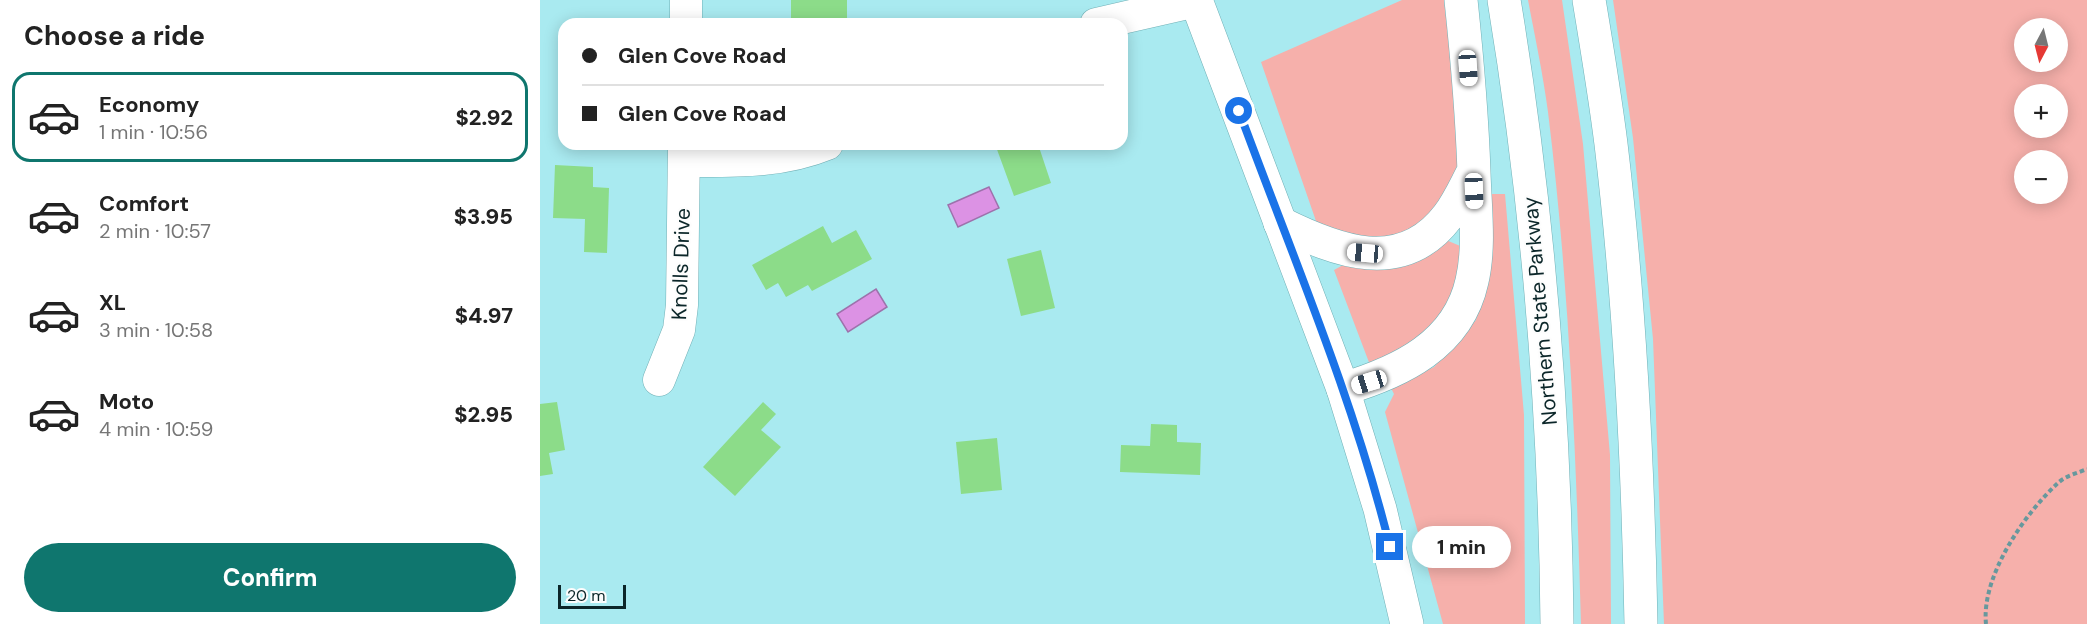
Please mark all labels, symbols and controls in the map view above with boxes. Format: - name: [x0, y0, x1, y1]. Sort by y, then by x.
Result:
- text: Choose a ride: [24, 18, 205, 53]
- north arrow: [2014, 18, 2068, 72]
- map controls: [2014, 18, 2068, 204]
- text: Glen Cove Road: [618, 41, 786, 70]
- car: [1458, 49, 1478, 87]
- button: +: [2014, 84, 2068, 138]
- icon: car: [27, 90, 81, 144]
- text: Economy: [99, 90, 199, 119]
- route start: [1225, 97, 1252, 124]
- text: Glen Cove Road: [618, 99, 786, 128]
- text: $2.92: [455, 103, 513, 132]
- text: 1 min · 10:56: [99, 119, 208, 145]
- button: −: [2014, 150, 2068, 204]
- car: [1464, 173, 1484, 209]
- icon: car: [27, 189, 81, 243]
- text: Comfort: [99, 189, 189, 218]
- street label: Northern State Parkway: [1516, 195, 1564, 426]
- text: $3.95: [454, 202, 513, 231]
- street label: Knolls Drive: [665, 207, 697, 320]
- text: 2 min · 10:57: [99, 218, 211, 244]
- car: [1346, 242, 1384, 264]
- icon: car: [27, 288, 81, 342]
- text: XL: [99, 288, 126, 317]
- text: $4.97: [455, 301, 513, 330]
- text: 3 min · 10:58: [99, 317, 213, 343]
- car: [1349, 368, 1389, 396]
- icon: car: [27, 387, 81, 441]
- text: Moto: [99, 387, 154, 416]
- text: $2.95: [454, 400, 513, 429]
- text: 4 min · 10:59: [99, 416, 213, 442]
- callout: 1 min: [1411, 526, 1510, 568]
- route end: [1376, 533, 1403, 560]
- text: 1 min: [1437, 534, 1486, 560]
- button: Confirm: [24, 543, 516, 612]
- scale bar: [558, 582, 626, 610]
- text: 20 m: [567, 585, 606, 606]

